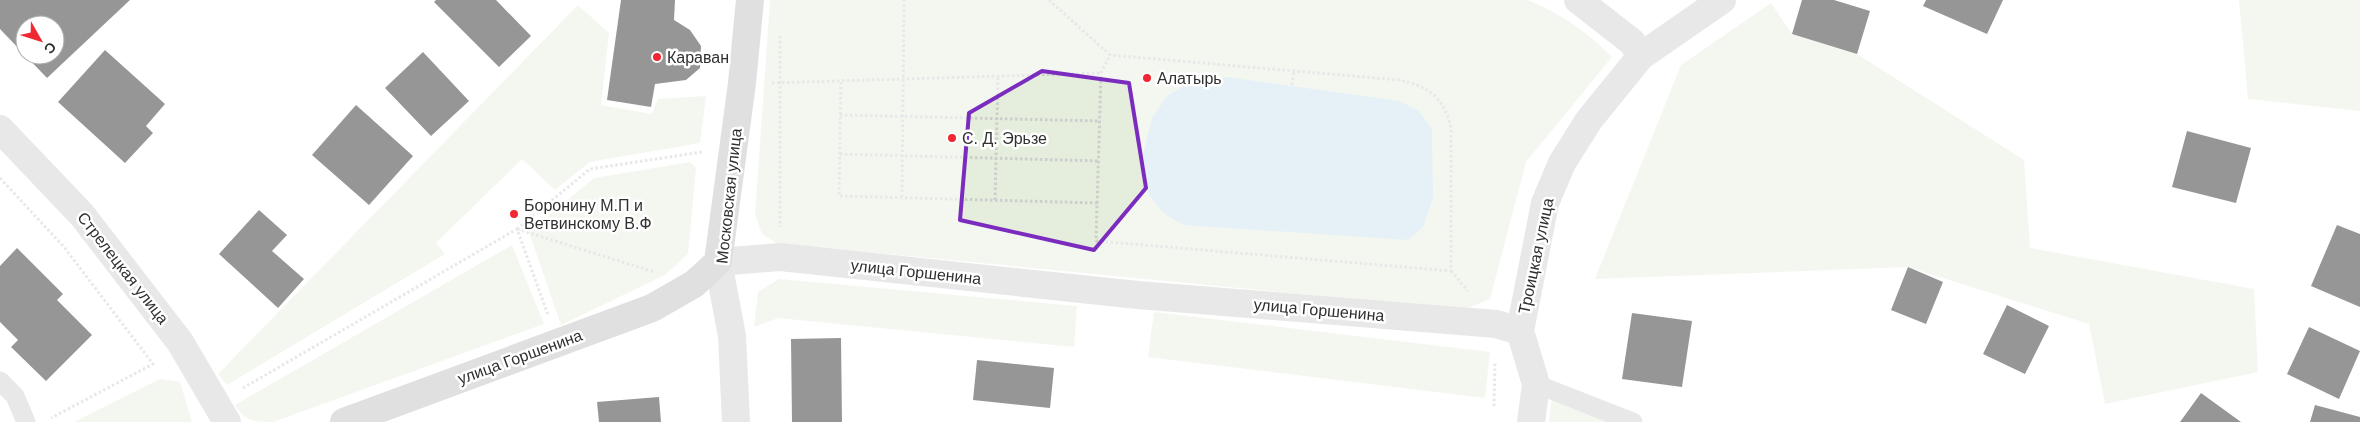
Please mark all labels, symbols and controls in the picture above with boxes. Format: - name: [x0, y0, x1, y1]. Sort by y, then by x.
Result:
- north arrow: [15, 15, 65, 65]
- text: С: [41, 39, 60, 57]
- place label: Караван: [667, 49, 729, 66]
- marker: Караван: [651, 51, 663, 63]
- place label: Алатырь: [1157, 70, 1222, 87]
- marker: Алатырь: [1141, 72, 1153, 84]
- street label: Московская улица: [713, 127, 745, 265]
- place label: С. Д. Эрьзе: [962, 130, 1047, 147]
- marker: С. Д. Эрьзе: [946, 132, 958, 144]
- street label: Троицкая улица: [1515, 196, 1557, 316]
- place label: Боронину М.П и Ветвинскому В.Ф: [524, 197, 652, 232]
- marker: Боронину М.П и Ветвинскому В.Ф: [508, 208, 520, 220]
- street label: Стрелецкая улица: [74, 209, 172, 327]
- street label: улица Горшенина: [850, 257, 982, 287]
- street label: улица Горшенина: [1253, 296, 1385, 324]
- street label: улица Горшенина: [456, 327, 585, 387]

